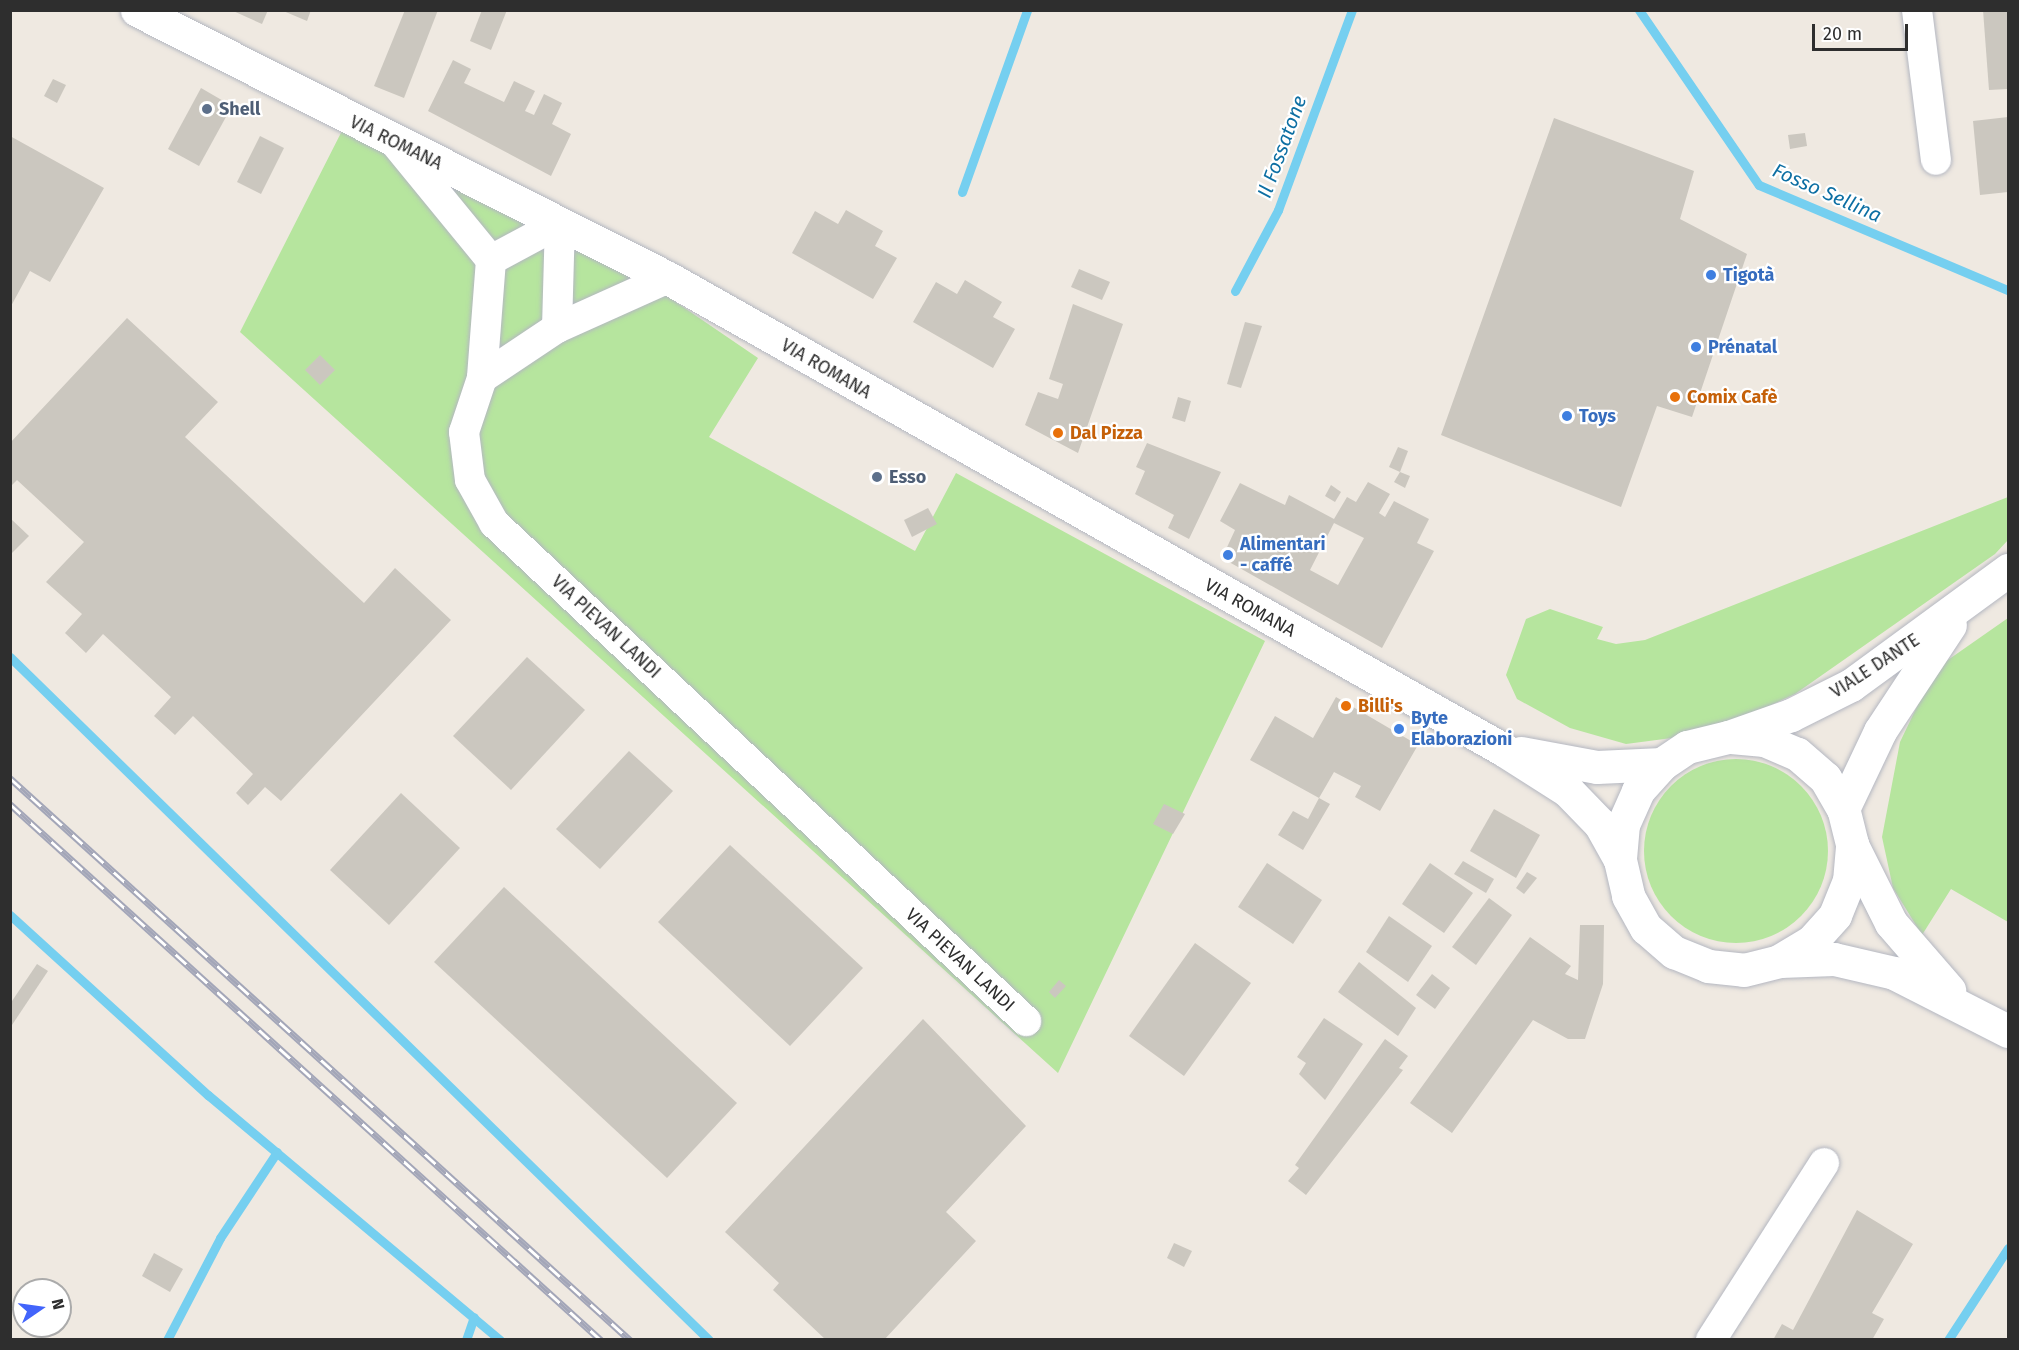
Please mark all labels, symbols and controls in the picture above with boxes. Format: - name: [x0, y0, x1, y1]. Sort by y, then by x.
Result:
- scale bar: [1815, 12, 1911, 50]
- text: 20 m: [1823, 23, 1862, 45]
- water label: Il Fossatone: [1252, 93, 1312, 201]
- place label: Shell: [219, 98, 260, 120]
- marker: Shell: [200, 102, 214, 116]
- street label: VIA ROMANA: [346, 111, 446, 175]
- water label: Fosso Sellina: [1769, 158, 1885, 228]
- place label: Tigotà: [1723, 264, 1774, 286]
- marker: Tigotà: [1704, 268, 1718, 282]
- street label: VIA ROMANA: [777, 335, 875, 403]
- place label: Prénatal: [1708, 336, 1777, 358]
- marker: Prénatal: [1689, 340, 1703, 354]
- place label: Comix Cafè: [1687, 386, 1777, 408]
- marker: Comix Cafè: [1668, 390, 1682, 404]
- place label: Toys: [1579, 405, 1616, 427]
- marker: Toys: [1560, 409, 1574, 423]
- place label: Dal Pizza: [1070, 422, 1143, 444]
- marker: Dal Pizza: [1051, 426, 1065, 440]
- place label: Esso: [889, 466, 926, 488]
- marker: Esso: [870, 470, 884, 484]
- place label: Alimentari - caffé: [1240, 534, 1325, 576]
- marker: Alimentari - caffé: [1221, 548, 1235, 562]
- street label: VIA PIEVAN LANDI: [547, 571, 665, 683]
- street label: VIA ROMANA: [1201, 574, 1299, 642]
- street label: VIALE DANTE: [1826, 629, 1924, 703]
- place label: Billi's: [1358, 695, 1403, 717]
- marker: Billi's: [1339, 699, 1353, 713]
- place label: Byte Elaborazioni: [1411, 708, 1512, 750]
- marker: Byte Elaborazioni: [1392, 722, 1406, 736]
- street label: VIA PIEVAN LANDI: [901, 904, 1019, 1016]
- north arrow: [12, 1278, 72, 1338]
- text: N: [48, 1297, 69, 1312]

